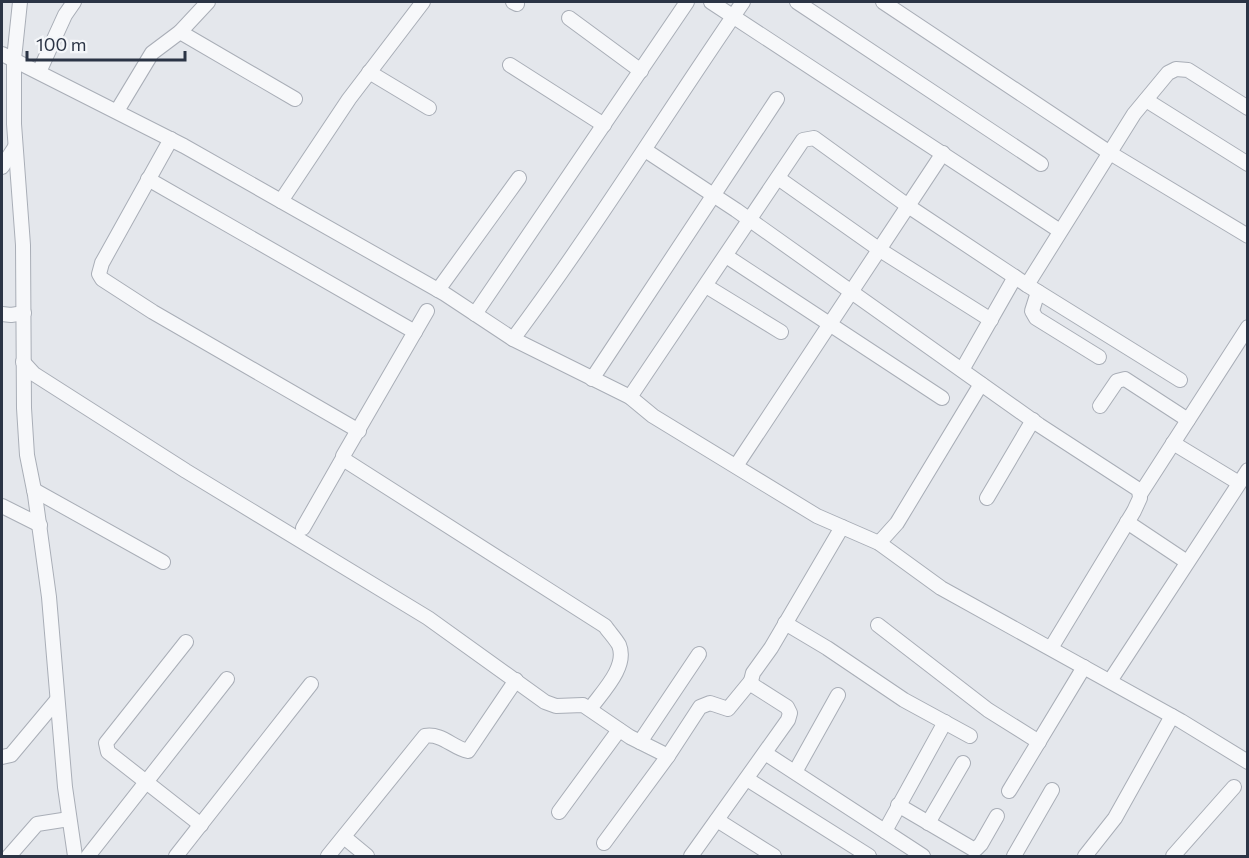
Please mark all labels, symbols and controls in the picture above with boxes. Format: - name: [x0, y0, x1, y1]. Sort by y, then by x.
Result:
- scale bar: [27, 24, 184, 62]
- text: 100 m: [36, 33, 86, 55]

